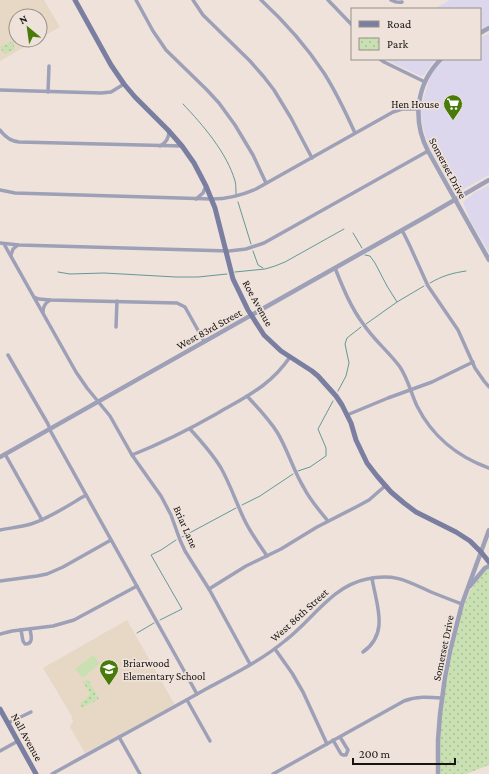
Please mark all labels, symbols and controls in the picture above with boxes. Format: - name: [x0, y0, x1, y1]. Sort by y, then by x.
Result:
- north arrow: [8, 8, 48, 48]
- legend: [351, 8, 481, 60]
- text: N: [17, 12, 30, 26]
- text: Road: [387, 17, 412, 31]
- text: Park: [387, 37, 409, 51]
- supermarket icon: Hen House: [442, 93, 464, 121]
- place label: Hen House: [391, 98, 439, 110]
- street label: Somerset Drive: [427, 136, 469, 200]
- street label: Roe Avenue: [240, 278, 276, 328]
- street label: West 83rd Street: [174, 306, 244, 352]
- street label: Briar Lane: [171, 504, 201, 550]
- street label: West 86th Street: [268, 586, 331, 644]
- street label: Somerset Drive: [430, 614, 456, 682]
- place label: Briarwood Elementary School: [123, 657, 206, 683]
- school or university icon: Briarwood Elementary School: [98, 658, 120, 686]
- street label: Nall Avenue: [9, 711, 45, 763]
- scale bar: [353, 740, 455, 766]
- text: 200 m: [359, 747, 391, 761]

